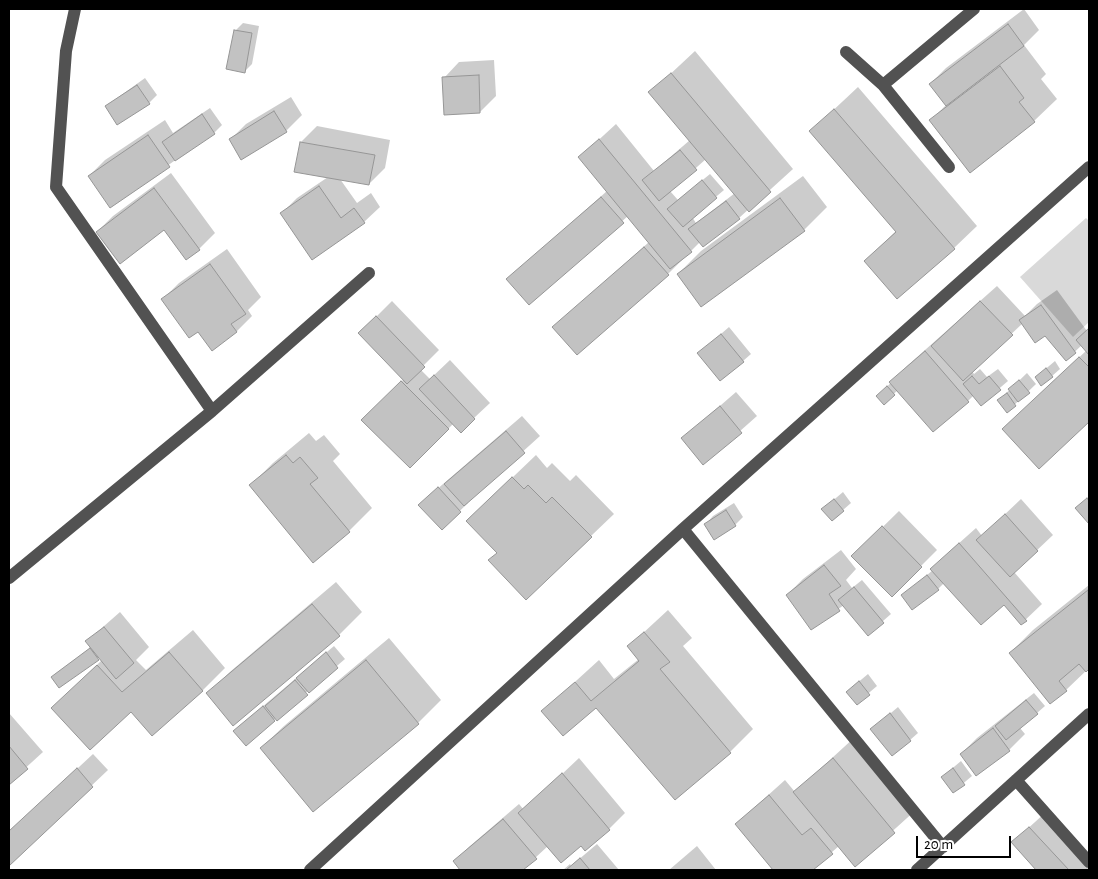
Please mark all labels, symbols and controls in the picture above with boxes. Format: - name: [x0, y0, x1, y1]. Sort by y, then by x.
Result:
- scale bar: [918, 826, 1013, 858]
- text: 20 m: [924, 837, 953, 852]

